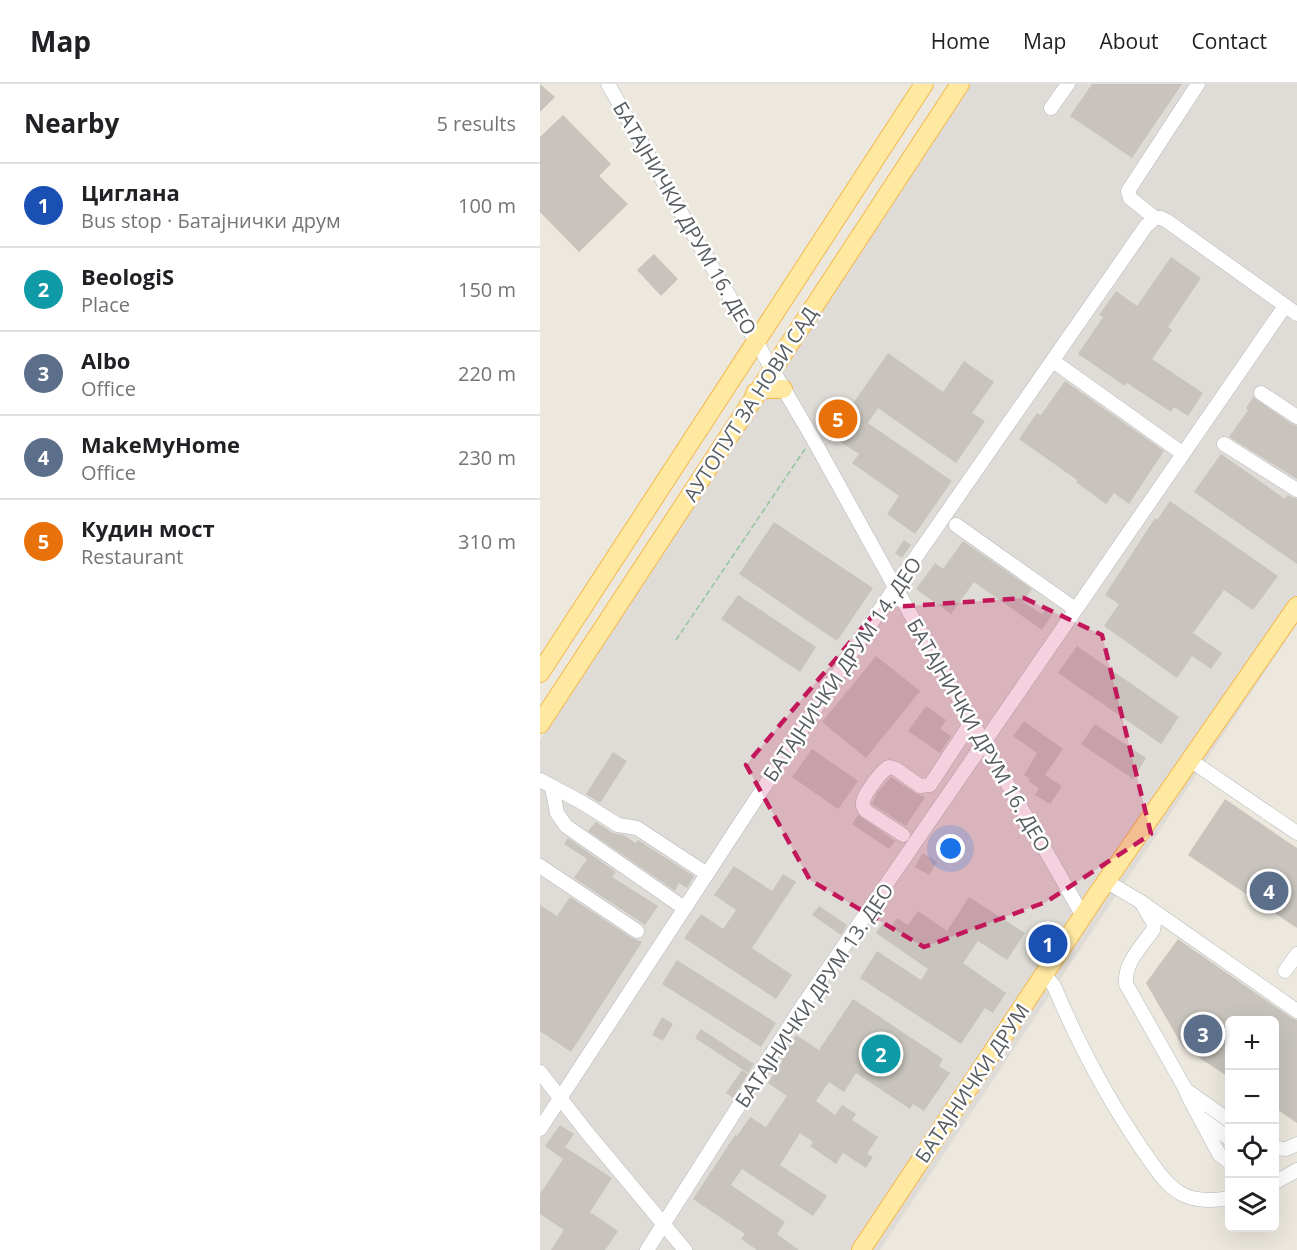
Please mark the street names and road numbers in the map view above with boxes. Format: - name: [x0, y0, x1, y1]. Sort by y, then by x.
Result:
- street label: БАТАЈНИЧКИ ДРУМ 16. ДЕО: [607, 96, 763, 340]
- street label: АУТОПУТ ЗА НОВИ САД: [677, 301, 823, 506]
- street label: БАТАЈНИЧКИ ДРУМ 14. ДЕО: [757, 552, 927, 786]
- street label: БАТАЈНИЧКИ ДРУМ 16. ДЕО: [901, 613, 1057, 857]
- street label: БАТАЈНИЧКИ ДРУМ 13. ДЕО: [729, 878, 899, 1112]
- street label: БАТАЈНИЧКИ ДРУМ: [909, 998, 1035, 1168]

